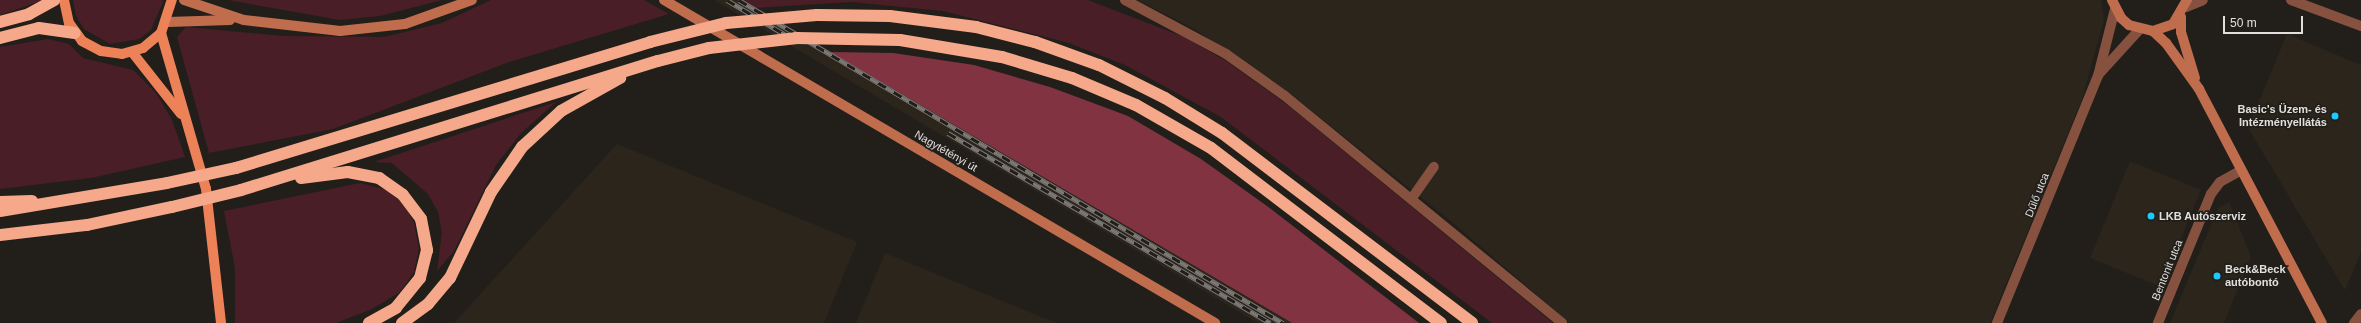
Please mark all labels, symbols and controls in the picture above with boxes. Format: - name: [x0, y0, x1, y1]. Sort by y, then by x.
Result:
- scale bar: [2225, 8, 2305, 34]
- text: 50 m: [2230, 16, 2257, 30]
- place label: Basic's Üzem- és Intézményellátás: [2238, 103, 2327, 129]
- marker: Basic's Üzem- és Intézményellátás: [2330, 111, 2340, 121]
- street label: Nagytétényi út: [912, 128, 980, 174]
- street label: Dűlő utca: [2022, 171, 2052, 219]
- place label: LKB Autószerviz: [2159, 209, 2246, 223]
- marker: LKB Autószerviz: [2146, 211, 2156, 221]
- street label: Bentonit utca: [2149, 238, 2185, 302]
- place label: Beck&Beck autóbontó: [2225, 263, 2286, 289]
- marker: Beck&Beck autóbontó: [2212, 271, 2222, 281]

